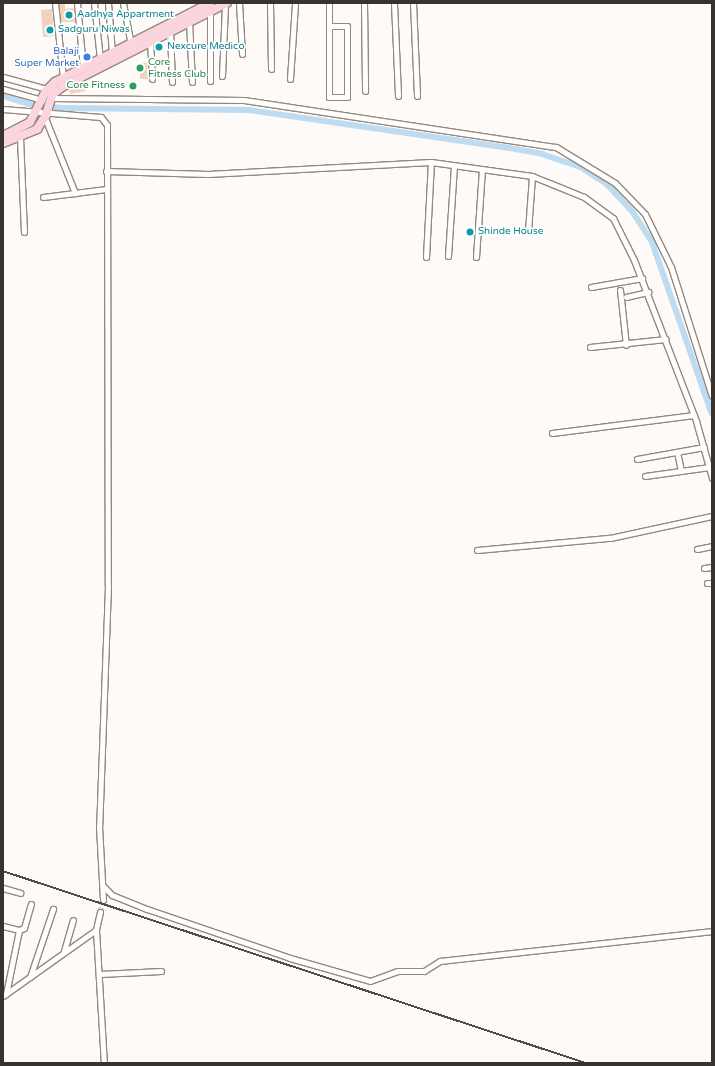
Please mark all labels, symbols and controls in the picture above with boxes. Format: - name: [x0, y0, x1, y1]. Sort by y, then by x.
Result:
- place label: Aadhya Appartment: [77, 9, 174, 21]
- marker: Aadhya Appartment: [64, 10, 74, 20]
- place label: Sadguru Niwas: [58, 24, 130, 36]
- marker: Sadguru Niwas: [45, 25, 55, 35]
- place label: Nexcure Medico: [167, 41, 244, 53]
- marker: Nexcure Medico: [154, 42, 164, 52]
- place label: Balaji Super Market: [14, 45, 79, 68]
- marker: Balaji Super Market: [82, 52, 92, 62]
- place label: Core Fitness Club: [148, 56, 206, 80]
- marker: Core Fitness Club: [135, 63, 145, 73]
- place label: Core Fitness: [67, 80, 125, 92]
- marker: Core Fitness: [128, 81, 138, 91]
- place label: Shinde House: [478, 226, 543, 238]
- marker: Shinde House: [465, 227, 475, 237]

